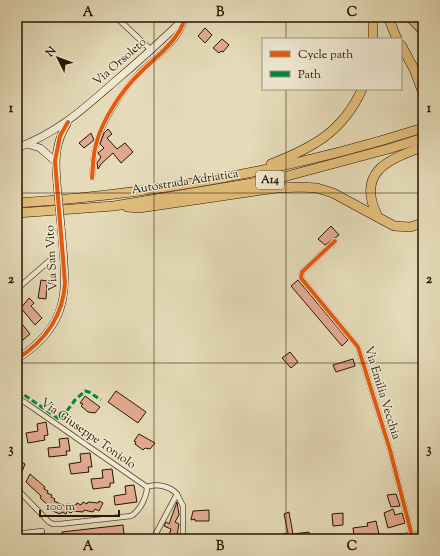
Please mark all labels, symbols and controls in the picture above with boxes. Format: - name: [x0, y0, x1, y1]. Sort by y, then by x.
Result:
- text: A: [83, 4, 94, 22]
- text: B: [216, 4, 225, 22]
- text: C: [347, 4, 357, 22]
- street label: Via Orsoleto: [89, 33, 151, 90]
- north arrow: [38, 38, 78, 78]
- legend: [262, 38, 402, 90]
- text: N: [42, 43, 60, 61]
- text: Cycle path: [298, 46, 353, 64]
- text: Path: [298, 66, 321, 84]
- text: 1: [9, 100, 14, 118]
- text: 1: [427, 100, 432, 118]
- street label: Autostrada Adriatica: [130, 165, 240, 199]
- road number: A14: [256, 171, 284, 189]
- street label: Via San Vito: [41, 224, 63, 291]
- text: 2: [8, 271, 15, 289]
- text: 2: [426, 271, 433, 289]
- street label: Via Emilia Vecchia: [359, 344, 405, 442]
- street label: Via Giuseppe Toniolo: [37, 394, 140, 474]
- text: 3: [8, 441, 14, 459]
- text: 3: [426, 441, 432, 459]
- scale bar: [40, 492, 119, 518]
- text: 100 m: [46, 498, 75, 516]
- text: A: [83, 538, 94, 556]
- text: B: [216, 538, 225, 556]
- text: C: [347, 538, 357, 556]

